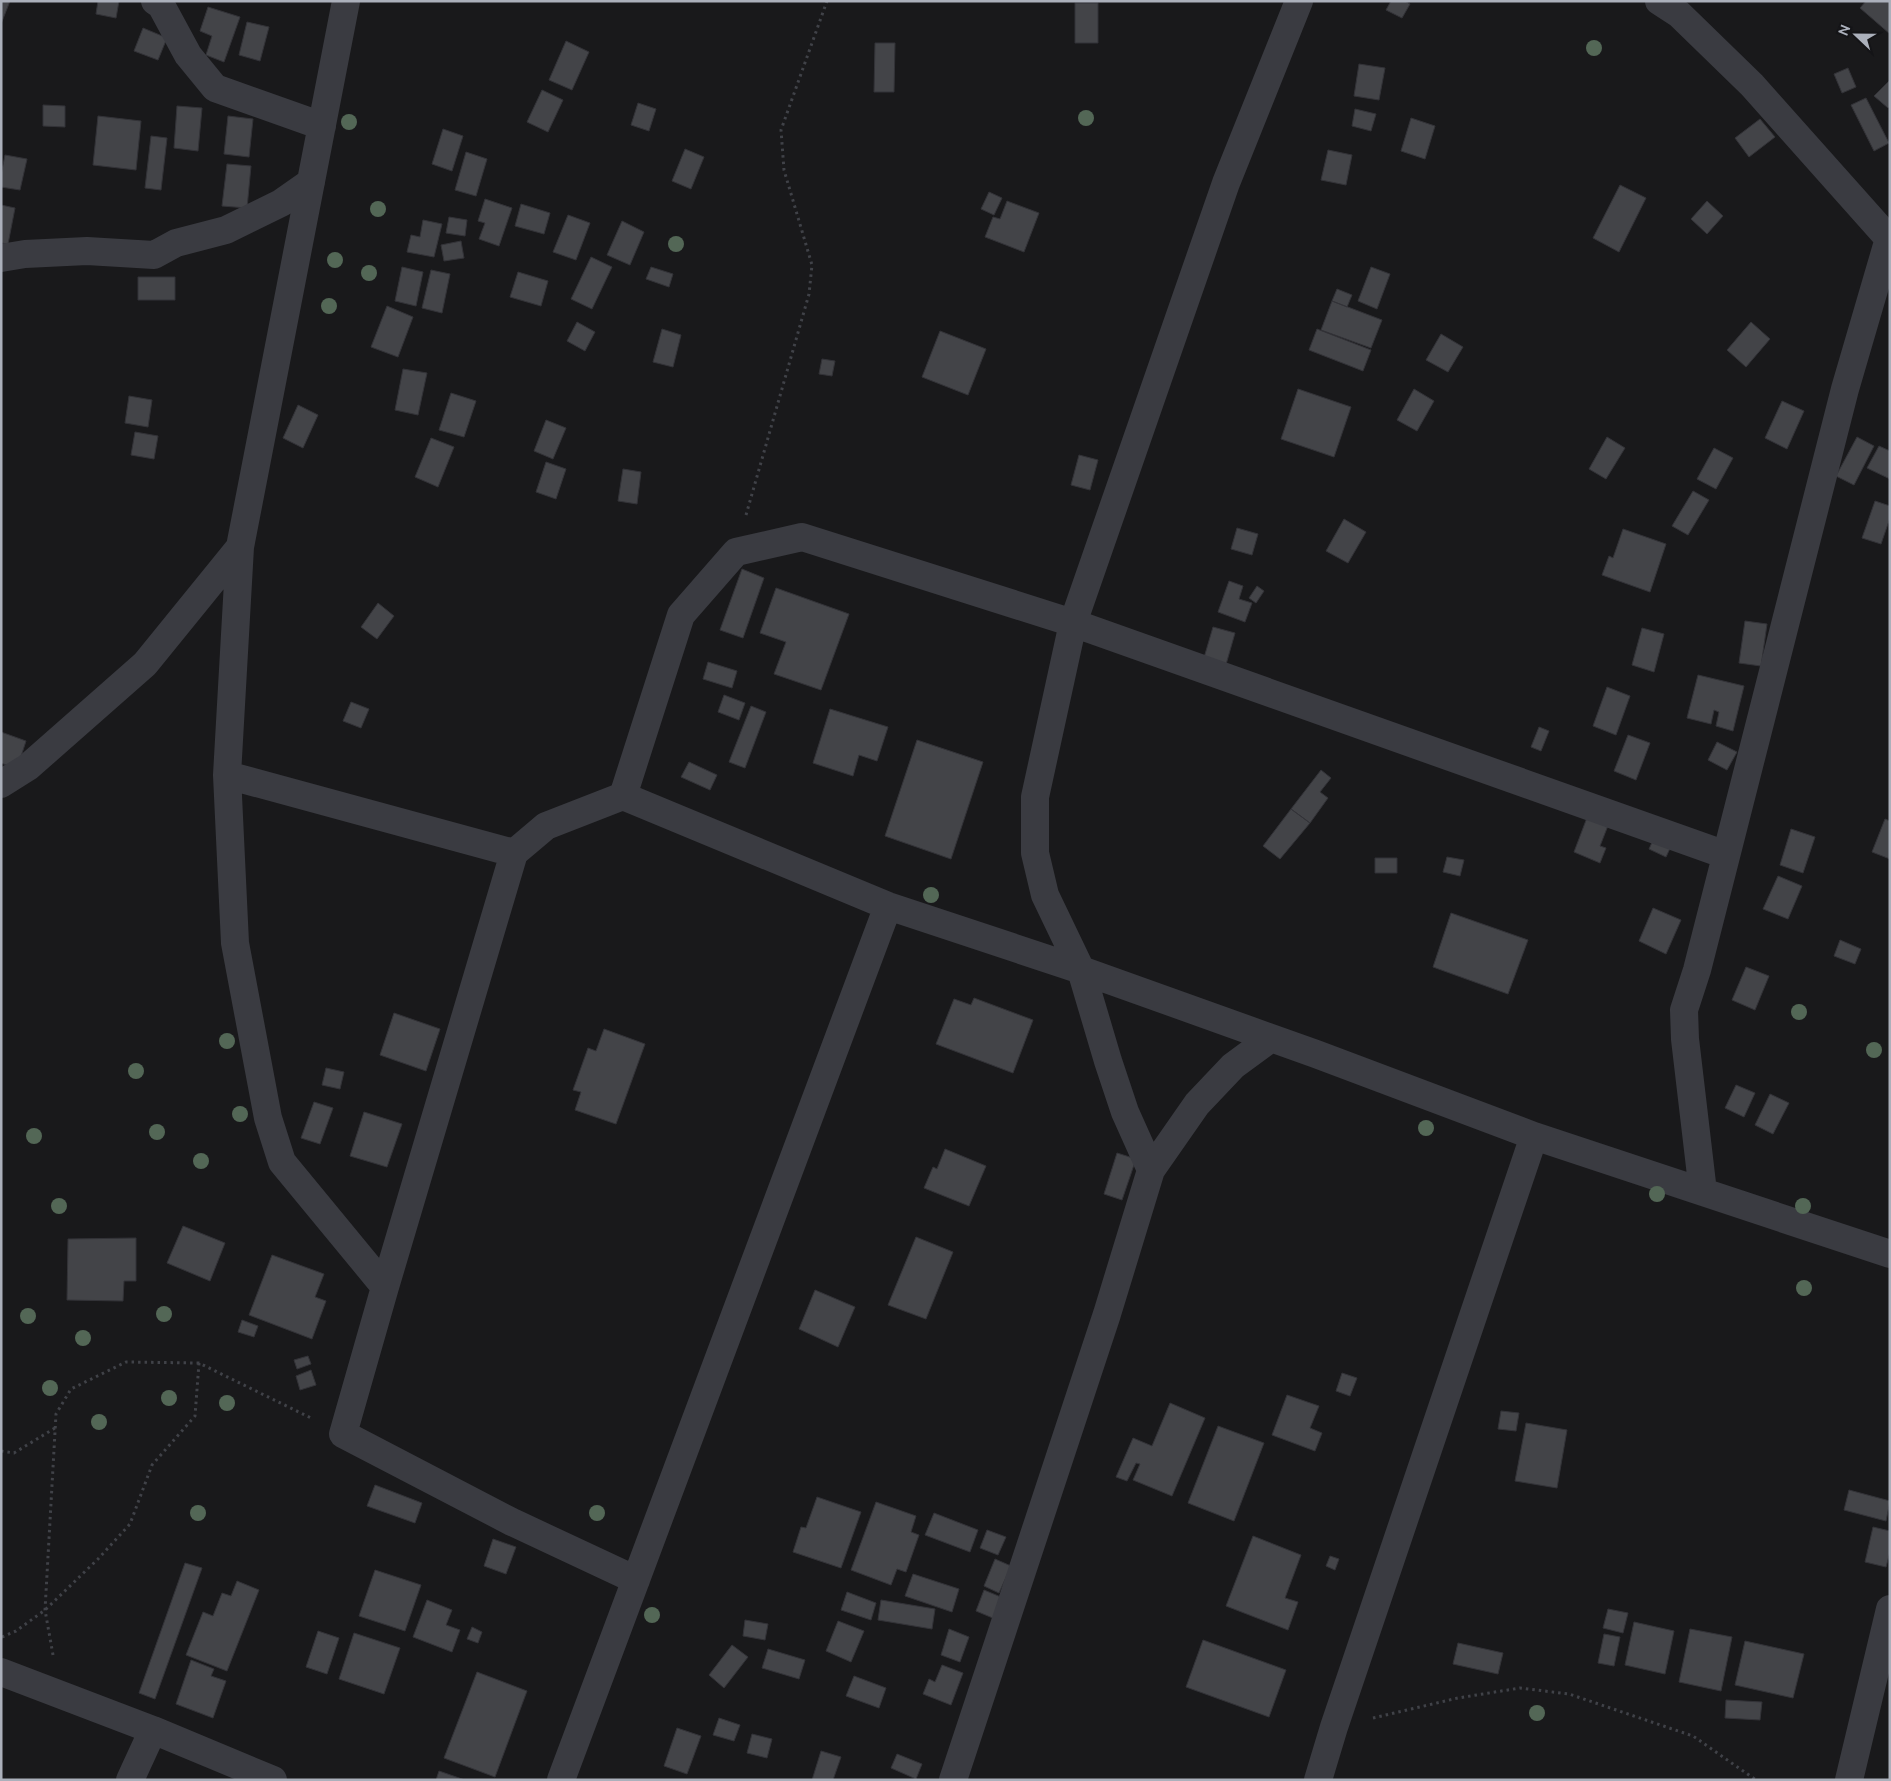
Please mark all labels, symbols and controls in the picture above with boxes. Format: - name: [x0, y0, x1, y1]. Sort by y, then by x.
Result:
- north arrow: [1831, 10, 1881, 60]
- text: N: [1835, 22, 1853, 38]

